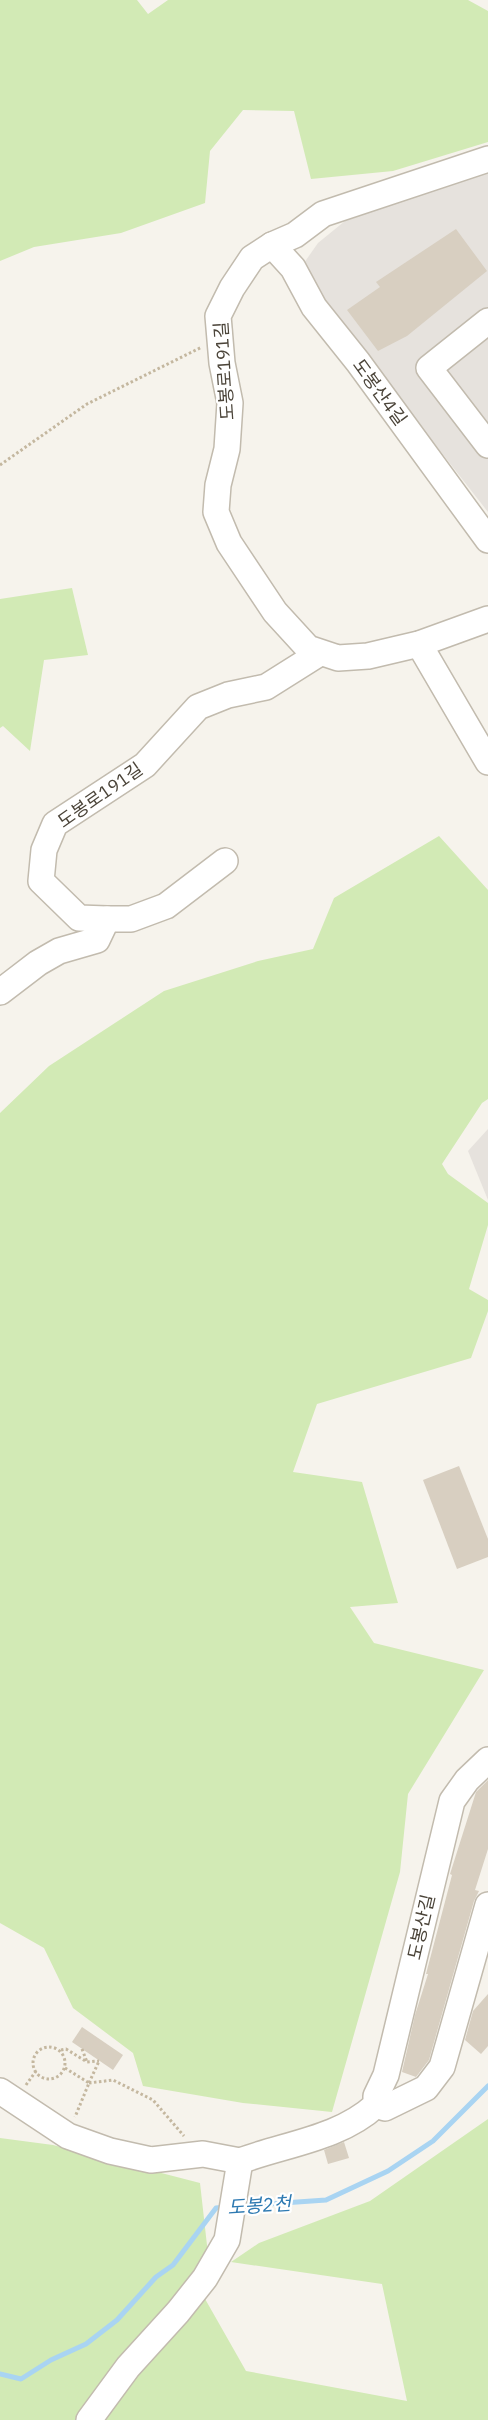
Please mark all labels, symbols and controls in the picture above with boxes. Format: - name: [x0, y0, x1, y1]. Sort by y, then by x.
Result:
- street label: 도봉로191길: [209, 321, 239, 421]
- street label: 도봉산4길: [348, 354, 412, 430]
- street label: 도봉로191길: [53, 757, 147, 833]
- street label: 도봉산길: [402, 1892, 440, 1962]
- water label: 도봉2천: [226, 2191, 293, 2219]

